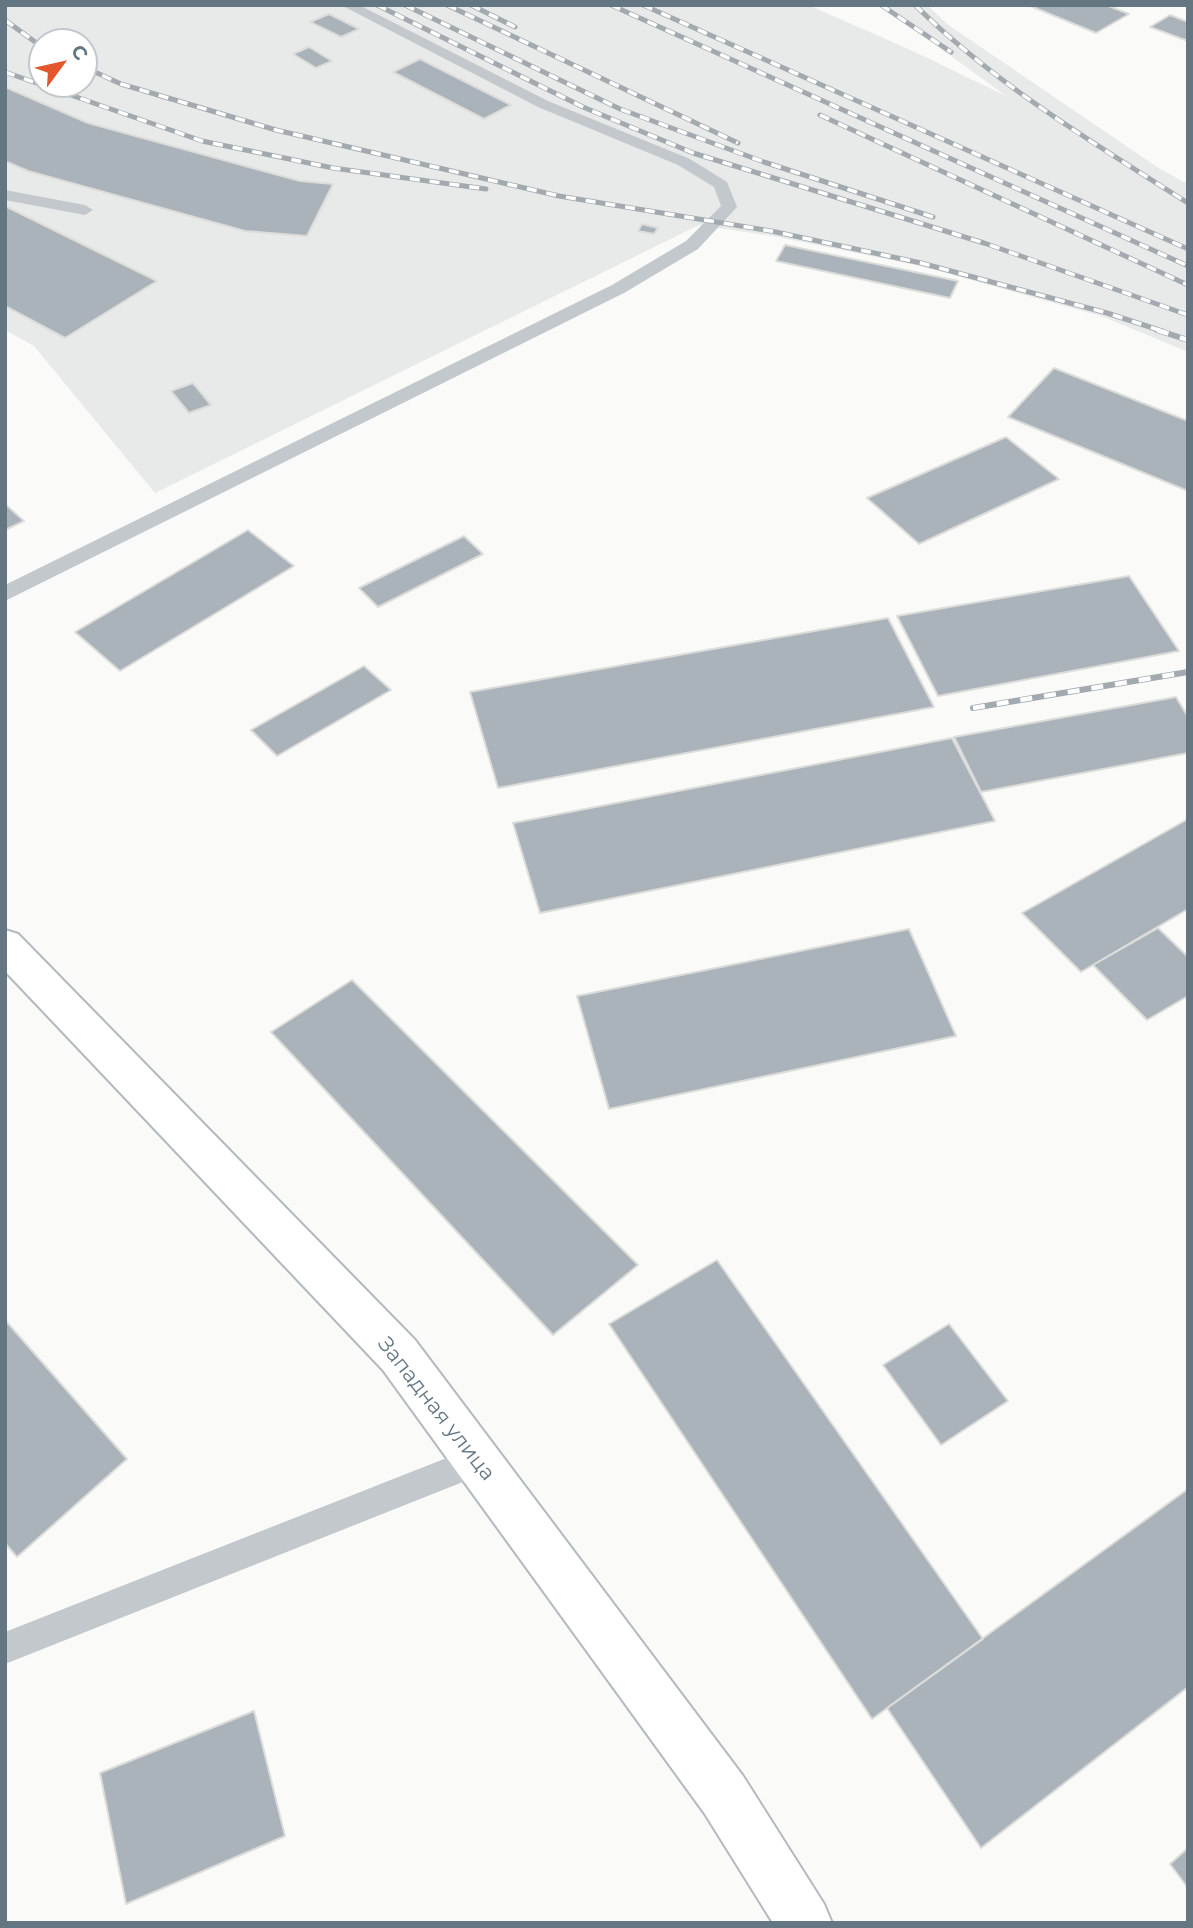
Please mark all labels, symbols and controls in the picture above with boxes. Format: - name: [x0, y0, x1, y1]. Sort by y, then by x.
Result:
- north arrow: [28, 28, 98, 98]
- text: С: [66, 40, 93, 64]
- street label: Западная улица: [372, 1332, 500, 1486]

